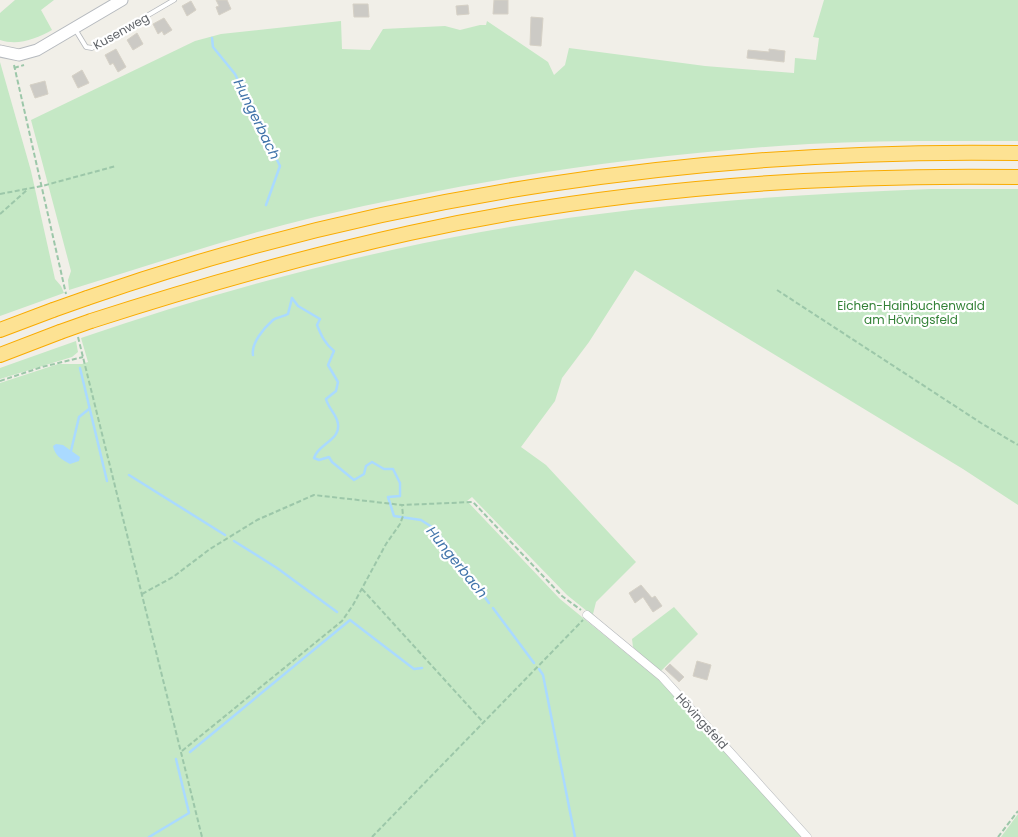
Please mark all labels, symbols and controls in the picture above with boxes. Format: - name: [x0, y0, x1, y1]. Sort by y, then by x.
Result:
- street label: Kusenweg: [90, 9, 152, 53]
- water label: Hungerbach: [229, 75, 285, 163]
- park label: Eichen-Hainbuchenwald am Hövingsfeld: [837, 297, 985, 328]
- water label: Hungerbach: [422, 522, 492, 602]
- street label: Hövingsfeld: [672, 689, 732, 753]

